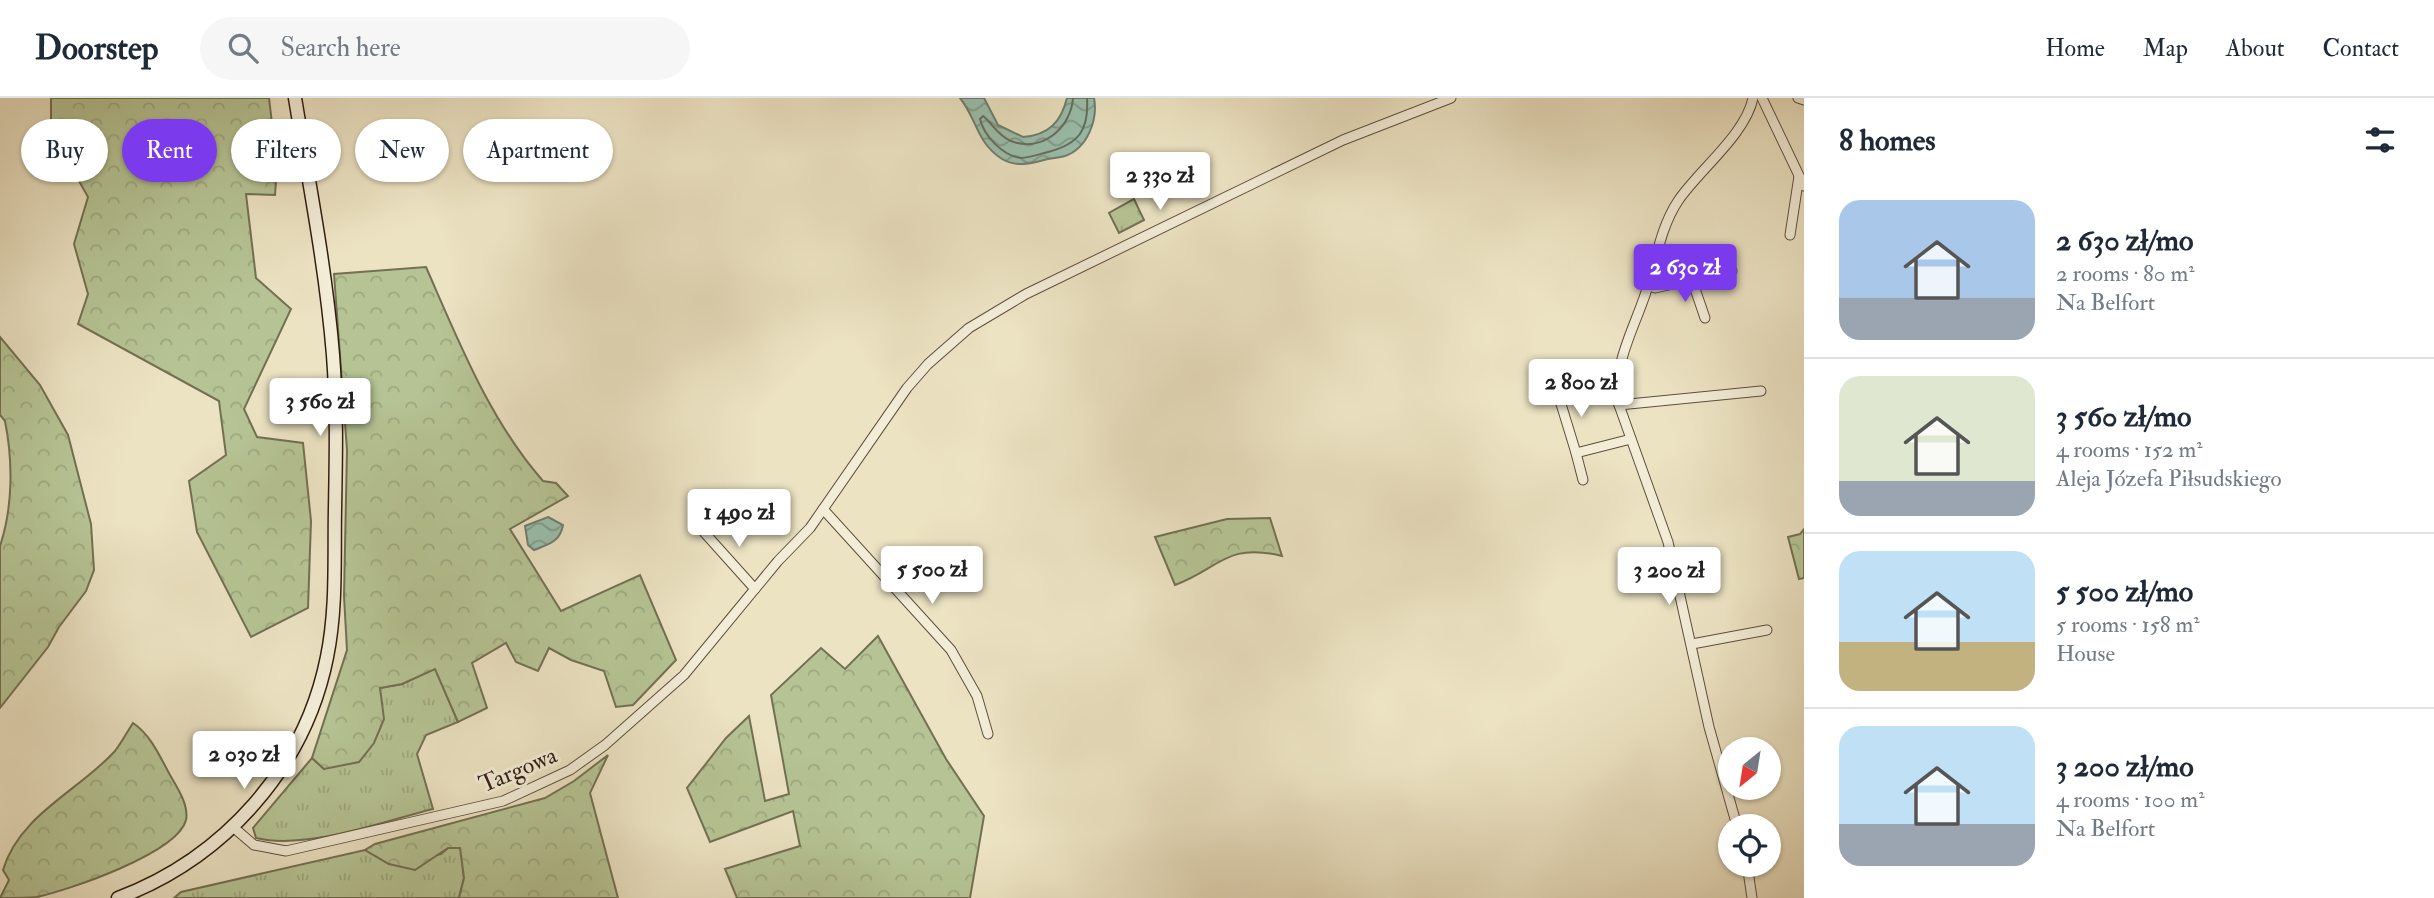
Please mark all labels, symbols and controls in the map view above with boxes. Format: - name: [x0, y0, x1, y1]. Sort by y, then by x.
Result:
- search box: [200, 17, 690, 80]
- text: Doorstep: [35, 28, 158, 69]
- icon: search: [224, 29, 262, 67]
- text: Search here: [280, 32, 401, 64]
- text: Home: [2045, 33, 2105, 64]
- text: Map: [2143, 33, 2188, 64]
- text: About: [2226, 33, 2285, 64]
- text: Contact: [2323, 33, 2399, 64]
- chip: Buy: [21, 119, 108, 182]
- chip: Rent: [122, 119, 217, 182]
- chip: Filters: [231, 119, 341, 182]
- chip: New: [355, 119, 449, 182]
- chip: Apartment: [463, 119, 613, 182]
- icon: filters: [2361, 121, 2399, 159]
- text: 8 homes: [1839, 122, 1936, 159]
- pin: 2 330 zł: [1088, 152, 1232, 212]
- text: 2 330 zł: [1126, 160, 1194, 189]
- text: 2 630 zł/mo: [2056, 222, 2193, 259]
- icon: home: [1895, 228, 1979, 312]
- pin: 2 630 zł: [1613, 244, 1757, 304]
- text: 2 630 zł: [1650, 252, 1720, 281]
- text: 2 rooms · 80 m²: [2056, 259, 2195, 288]
- text: Na Belfort: [2056, 288, 2155, 317]
- pin: 2 800 zł: [1509, 360, 1653, 419]
- text: 2 800 zł: [1545, 367, 1617, 396]
- pin: 3 560 zł: [248, 378, 392, 438]
- text: 3 560 zł: [286, 386, 354, 415]
- text: 3 560 zł/mo: [2056, 398, 2191, 435]
- icon: home: [1895, 404, 1979, 488]
- text: 4 rooms · 152 m²: [2056, 435, 2203, 464]
- text: Aleja Józefa Piłsudskiego: [2056, 464, 2282, 493]
- pin: 1 490 zł: [667, 490, 811, 549]
- text: 1 490 zł: [704, 497, 774, 526]
- pin: 5 500 zł: [860, 546, 1004, 606]
- pin: 3 200 zł: [1597, 547, 1741, 607]
- text: 5 500 zł: [897, 554, 967, 583]
- text: 3 200 zł: [1634, 555, 1704, 584]
- text: 5 500 zł/mo: [2056, 573, 2193, 610]
- icon: home: [1895, 579, 1979, 663]
- text: 5 rooms · 158 m²: [2056, 610, 2200, 639]
- text: House: [2056, 639, 2115, 668]
- pin: 2 030 zł: [172, 732, 316, 791]
- north arrow: [1718, 737, 1782, 800]
- map controls: [1718, 737, 1781, 877]
- text: 2 030 zł: [209, 739, 279, 768]
- street label: Targowa: [474, 739, 563, 800]
- text: 3 200 zł/mo: [2056, 748, 2194, 785]
- icon: home: [1895, 754, 1979, 838]
- text: 4 rooms · 100 m²: [2056, 785, 2205, 814]
- button: locate: [1718, 814, 1781, 877]
- text: Na Belfort: [2056, 814, 2155, 843]

